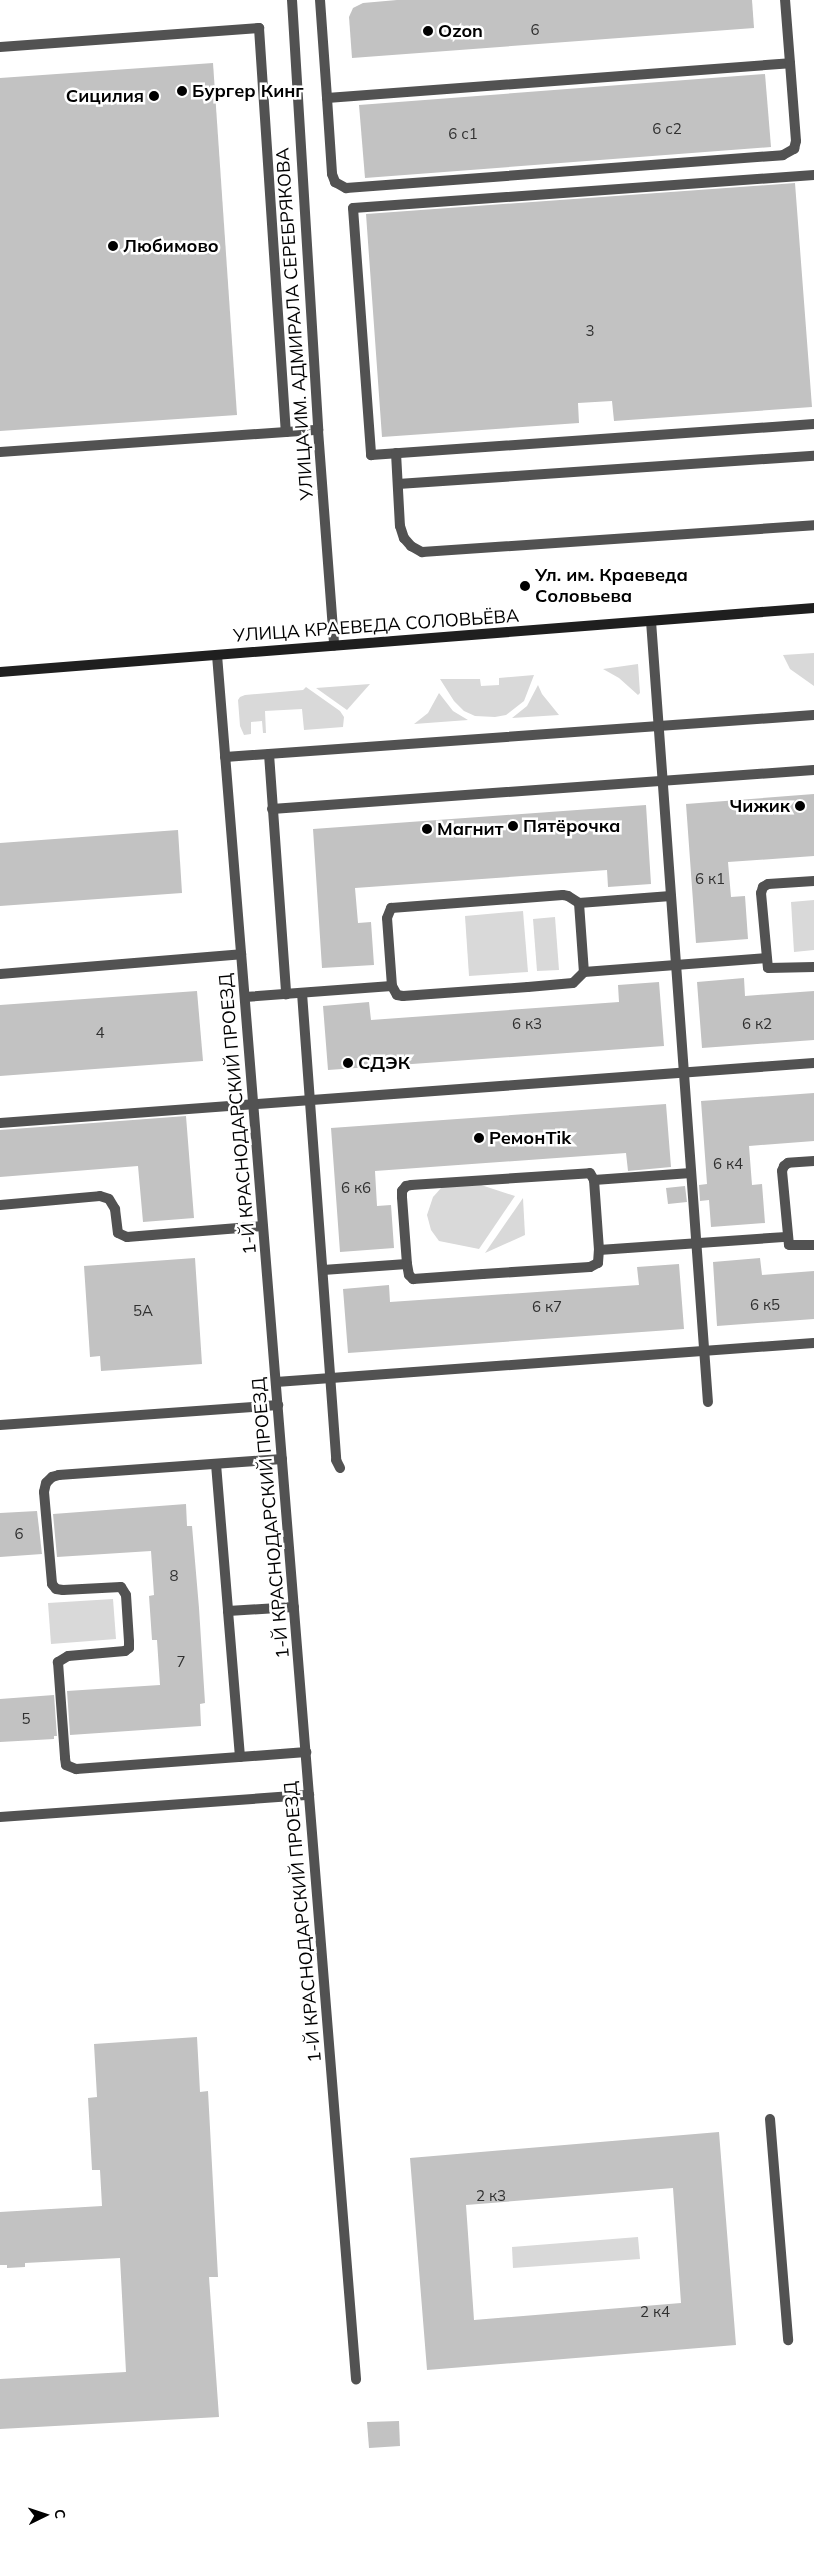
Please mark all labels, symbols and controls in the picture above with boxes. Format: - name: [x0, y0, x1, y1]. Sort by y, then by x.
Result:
- place label: Ozon: [438, 20, 483, 42]
- house number: 6: [531, 21, 539, 39]
- marker: Ozon: [422, 25, 434, 37]
- place label: Бургер Кинг: [192, 80, 304, 102]
- place label: Сицилия: [66, 85, 144, 107]
- marker: Бургер Кинг: [176, 85, 188, 97]
- marker: Сицилия: [148, 90, 160, 102]
- house number: 6 с2: [652, 120, 682, 138]
- house number: 6 с1: [448, 125, 478, 143]
- street label: УЛИЦА ИМ. АДМИРАЛА СЕРЕБРЯКОВА: [272, 147, 318, 501]
- place label: Любимово: [123, 235, 219, 257]
- marker: Любимово: [107, 240, 119, 252]
- house number: 3: [586, 322, 594, 340]
- place label: Ул. им. Краеведа Соловьева: [535, 565, 688, 608]
- marker: Ул. им. Краеведа Соловьева: [519, 580, 531, 592]
- street label: УЛИЦА КРАЕВЕДА СОЛОВЬЁВА: [232, 605, 520, 647]
- place label: Чижик: [730, 795, 790, 817]
- marker: Чижик: [794, 800, 806, 812]
- place label: Пятёрочка: [523, 815, 620, 837]
- place label: Магнит: [437, 818, 503, 840]
- marker: Пятёрочка: [507, 820, 519, 832]
- marker: Магнит: [421, 823, 433, 835]
- house number: 6 к1: [695, 870, 725, 888]
- street label: 1-Й КРАСНОДАРСКИЙ ПРОЕЗД: [215, 972, 261, 1256]
- house number: 6 к3: [512, 1015, 542, 1033]
- house number: 6 к2: [742, 1015, 772, 1033]
- house number: 4: [96, 1024, 104, 1042]
- place label: СДЭК: [358, 1052, 410, 1074]
- marker: СДЭК: [342, 1057, 354, 1069]
- place label: РемонTik: [489, 1127, 571, 1149]
- marker: РемонTik: [473, 1132, 485, 1144]
- house number: 6 к4: [713, 1155, 743, 1173]
- house number: 6 к6: [341, 1179, 371, 1197]
- house number: 6 к5: [750, 1296, 780, 1314]
- house number: 6 к7: [532, 1298, 562, 1316]
- house number: 5А: [133, 1302, 153, 1320]
- street label: 1-Й КРАСНОДАРСКИЙ ПРОЕЗД: [248, 1376, 294, 1660]
- house number: 6: [15, 1525, 23, 1543]
- house number: 8: [170, 1567, 178, 1585]
- house number: 7: [177, 1653, 185, 1671]
- house number: 5: [22, 1710, 30, 1728]
- street label: 1-Й КРАСНОДАРСКИЙ ПРОЕЗД: [280, 1780, 326, 2064]
- house number: 2 к3: [476, 2187, 506, 2205]
- house number: 2 к4: [640, 2303, 670, 2321]
- north arrow: [20, 2490, 70, 2540]
- text: С: [51, 2509, 69, 2519]

